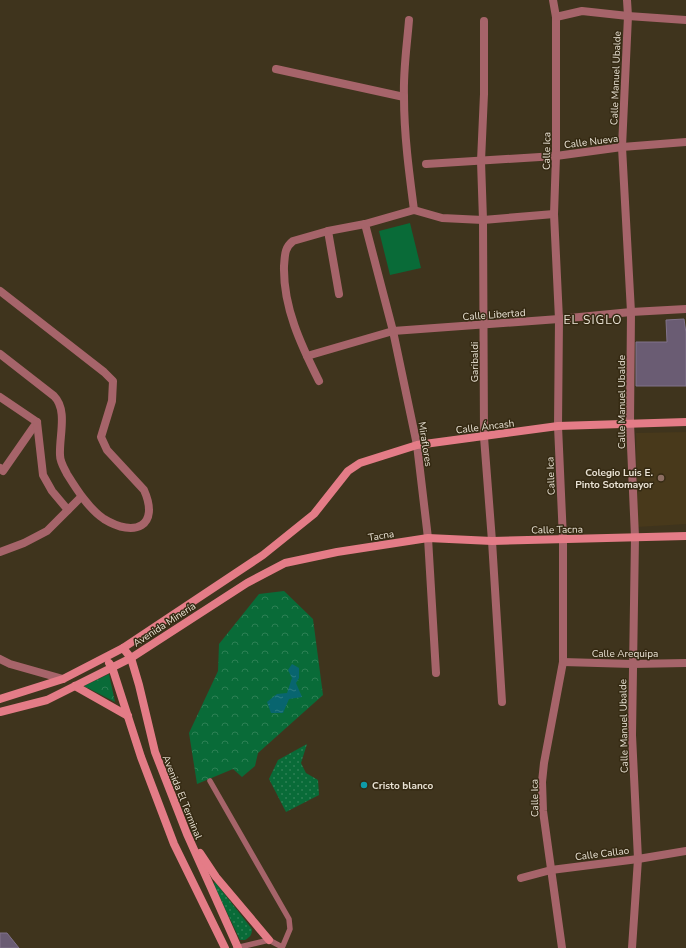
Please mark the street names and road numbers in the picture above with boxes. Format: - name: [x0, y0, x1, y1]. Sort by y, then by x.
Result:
- street label: Calle Manuel Ubalde: [607, 31, 625, 125]
- street label: Calle Ica: [540, 132, 554, 170]
- street label: Calle Nueva: [563, 132, 619, 152]
- street label: Calle Libertad: [462, 306, 526, 324]
- street label: Garibaldi: [468, 342, 482, 382]
- street label: Calle Manuel Ubalde: [615, 355, 629, 449]
- street label: Calle Áncash: [455, 416, 515, 438]
- street label: Miraflores: [415, 421, 435, 468]
- street label: Calle Ica: [543, 457, 559, 495]
- street label: Calle Tacna: [531, 523, 583, 537]
- street label: Tacna: [367, 527, 395, 545]
- street label: Avenida Minería: [130, 599, 199, 650]
- street label: Calle Arequipa: [592, 647, 658, 661]
- street label: Calle Manuel Ubalde: [616, 679, 632, 773]
- street label: Avenida El Terminal: [159, 753, 205, 842]
- street label: Calle Ica: [528, 779, 542, 817]
- street label: Calle Callao: [574, 844, 630, 864]

